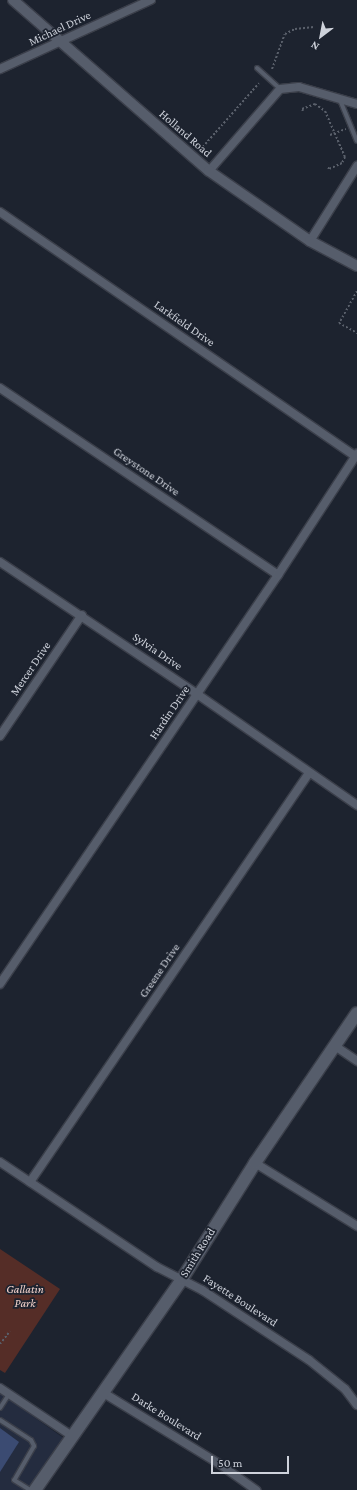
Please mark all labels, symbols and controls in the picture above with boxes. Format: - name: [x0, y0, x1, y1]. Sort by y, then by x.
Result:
- street label: Michael Drive: [27, 8, 93, 50]
- north arrow: [301, 16, 341, 56]
- text: N: [308, 39, 321, 53]
- street label: Holland Road: [156, 107, 214, 161]
- street label: Larkfield Drive: [151, 298, 217, 350]
- street label: Greystone Drive: [110, 445, 182, 499]
- street label: Sylvia Drive: [129, 630, 185, 674]
- street label: Mercer Drive: [8, 639, 54, 699]
- street label: Hardin Drive: [147, 683, 193, 743]
- street label: Greene Drive: [137, 941, 183, 1001]
- street label: Smith Road: [177, 1226, 219, 1280]
- street label: Fayette Boulevard: [200, 1272, 280, 1330]
- park label: Gallatin Park: [6, 1283, 44, 1311]
- street label: Darke Boulevard: [128, 1390, 204, 1444]
- scale bar: [213, 1448, 291, 1474]
- text: 50 m: [218, 1456, 242, 1470]

